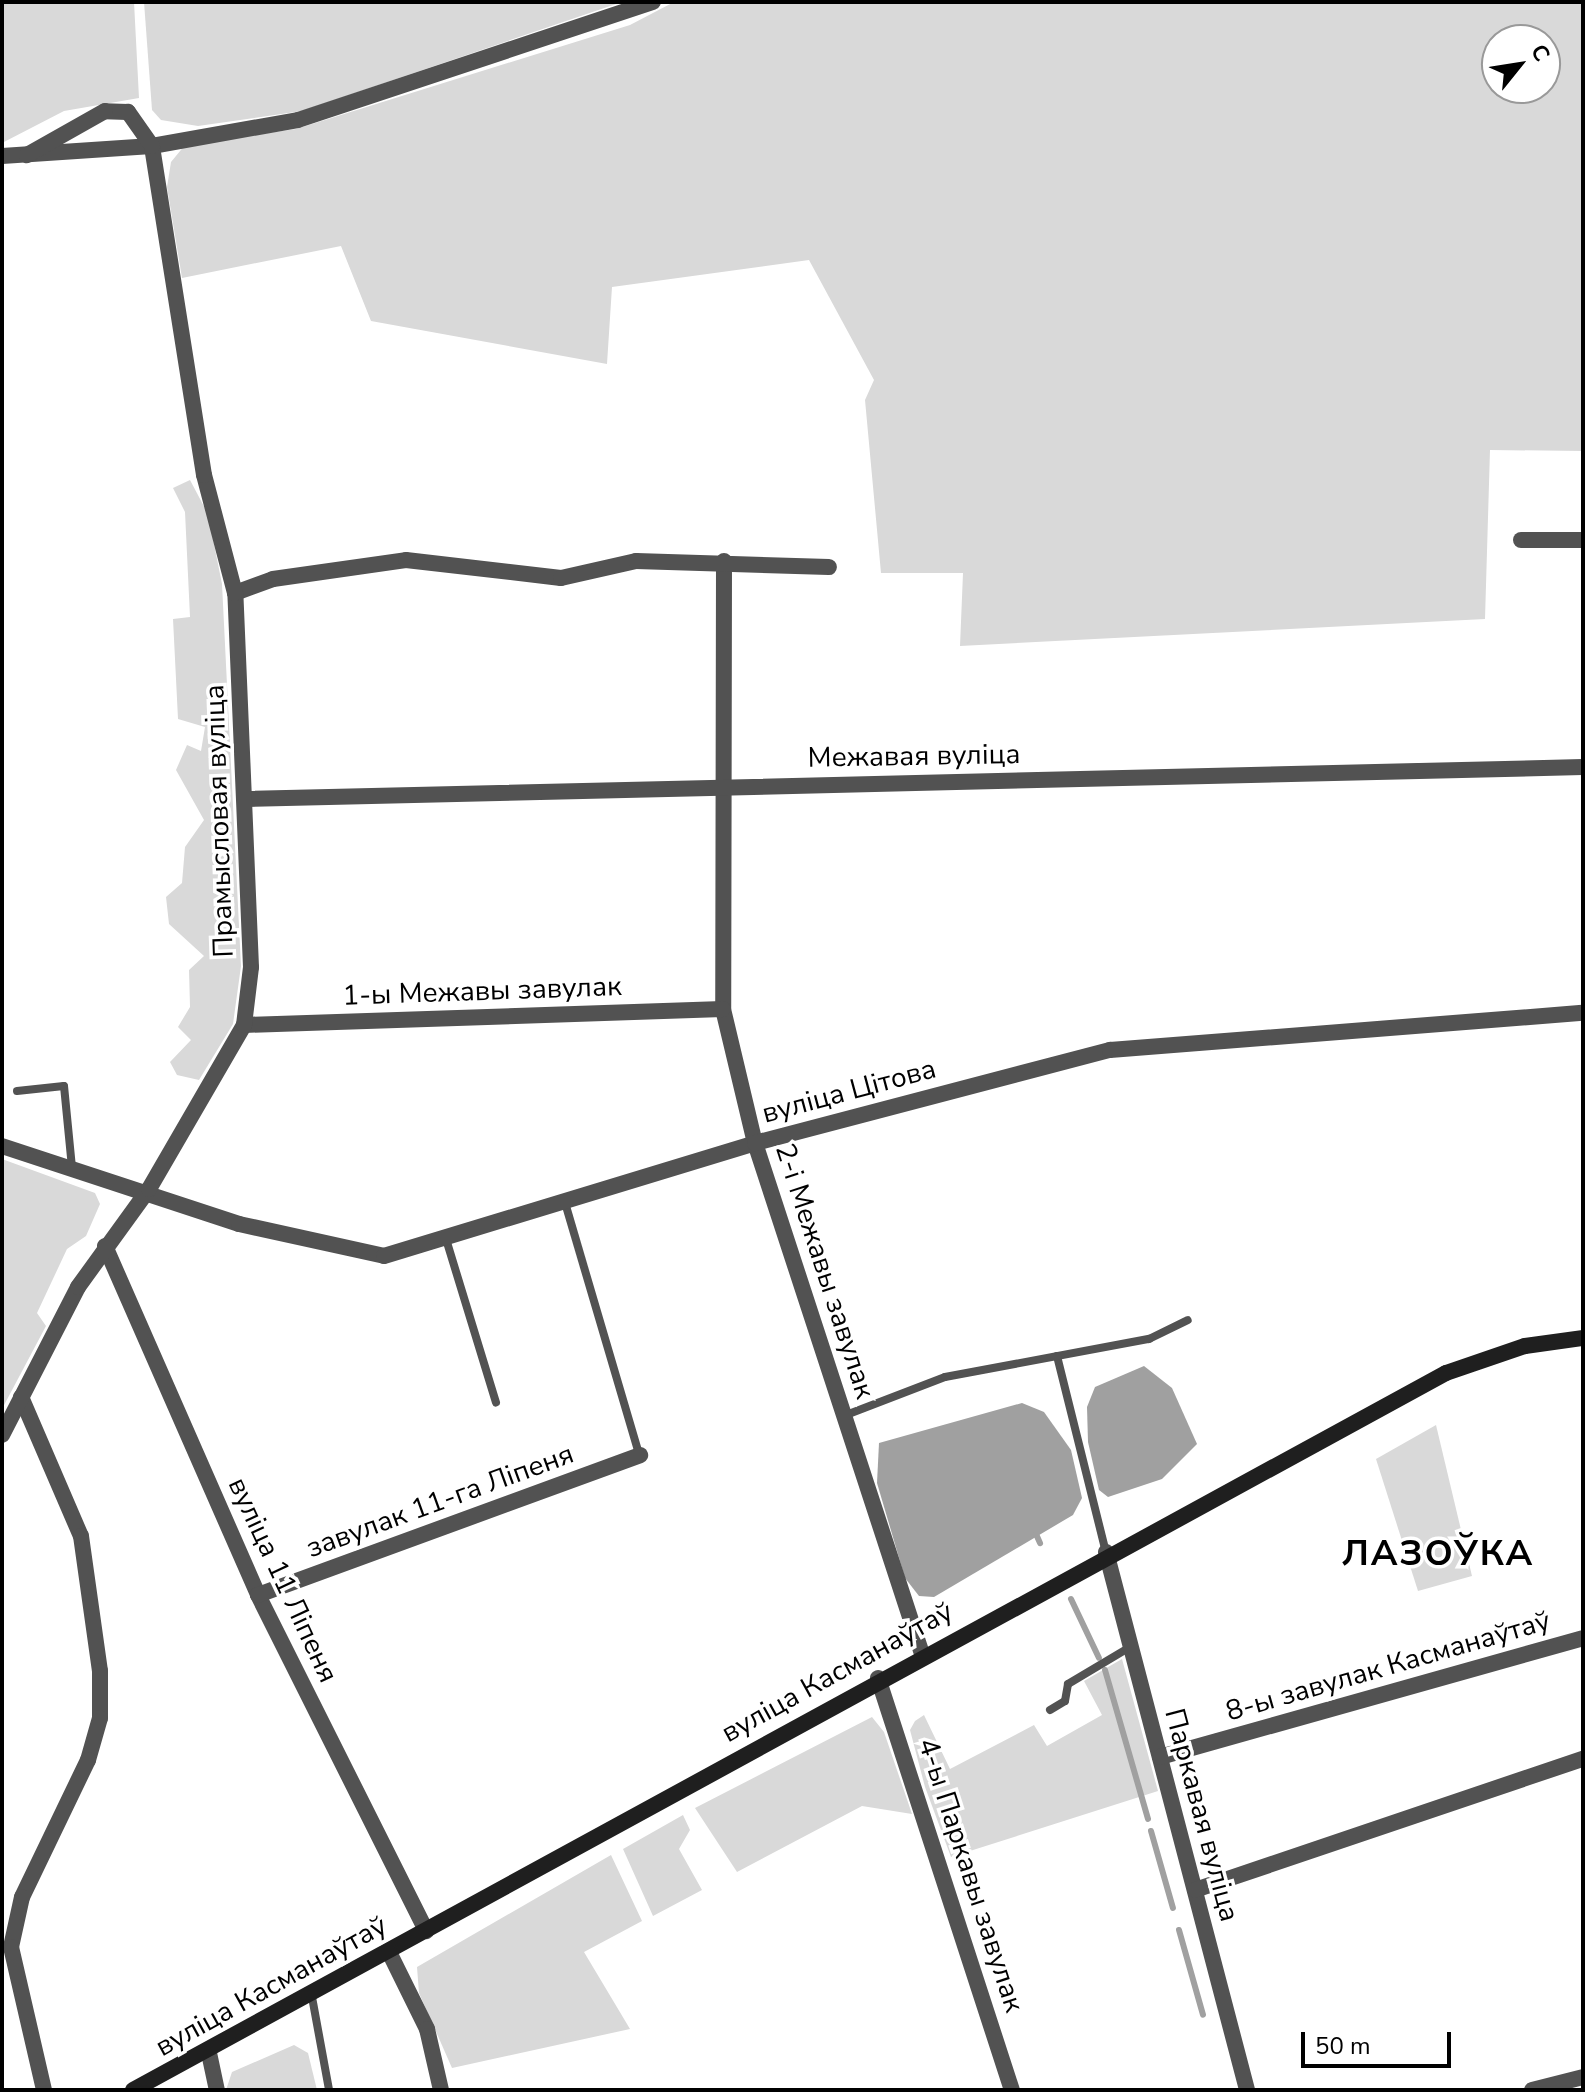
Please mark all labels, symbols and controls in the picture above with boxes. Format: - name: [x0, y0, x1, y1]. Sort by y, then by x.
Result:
- north arrow: [1481, 24, 1561, 104]
- text: С: [1523, 39, 1557, 67]
- street label: Прамысловая вуліца: [197, 684, 241, 958]
- street label: Межавая вуліца: [807, 737, 1021, 775]
- street label: 1-ы Межавы завулак: [342, 969, 622, 1013]
- street label: вуліца Цітова: [758, 1052, 940, 1130]
- street label: 2-і Межавы завулак: [768, 1139, 882, 1403]
- street label: завулак 11-га Ліпеня: [302, 1437, 578, 1565]
- street label: вуліца 11 Ліпеня: [221, 1472, 345, 1688]
- district label: ЛАЗОЎКА: [1342, 1532, 1534, 1576]
- street label: вуліца Касманаўтаў: [715, 1594, 959, 1750]
- street label: 8-ы завулак Касманаўтаў: [1222, 1604, 1554, 1728]
- street label: Паркавая вуліца: [1157, 1705, 1247, 1925]
- street label: 4-ы Паркавы завулак: [911, 1734, 1031, 2016]
- street label: вуліца Касманаўтаў: [149, 1908, 393, 2064]
- scale bar: [1305, 2016, 1455, 2066]
- text: 50 m: [1315, 2030, 1371, 2062]

